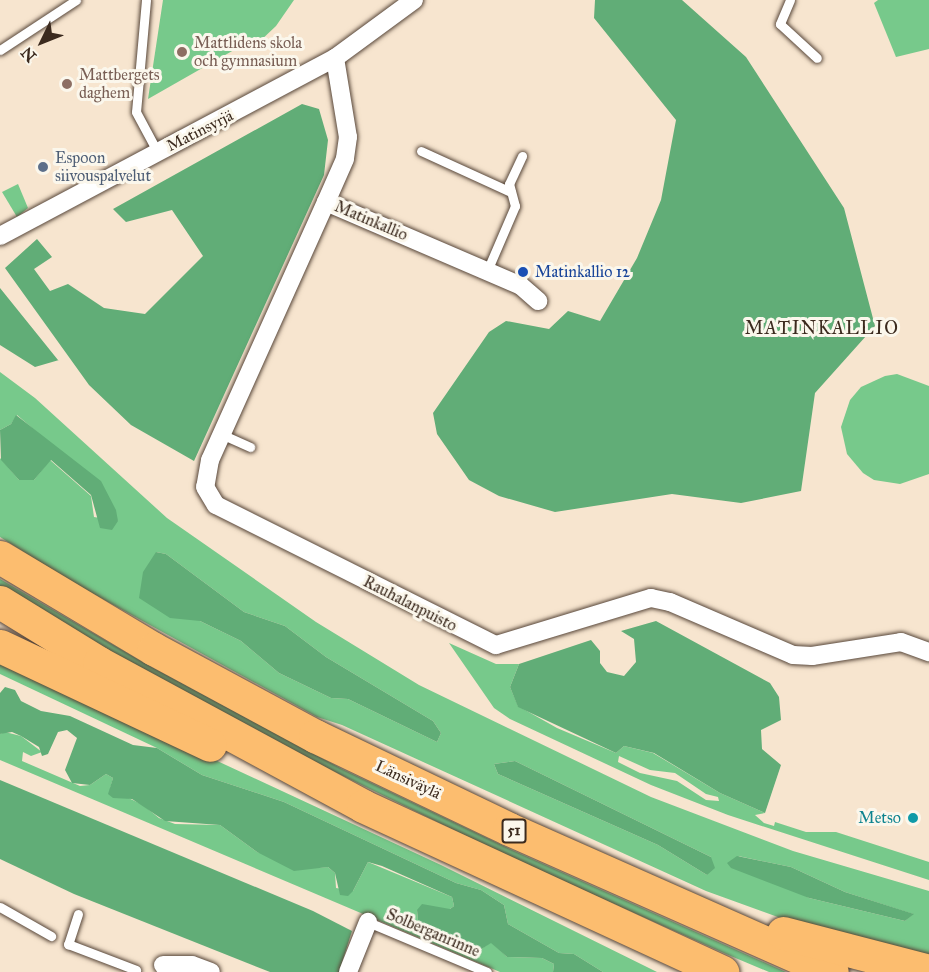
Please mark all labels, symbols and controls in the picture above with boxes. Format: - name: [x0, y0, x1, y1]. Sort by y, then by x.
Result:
- north arrow: [12, 12, 72, 72]
- place label: Mattlidens skola och gymnasium: [194, 33, 302, 71]
- text: N: [17, 43, 40, 66]
- marker: Mattlidens skola och gymnasium: [175, 45, 189, 59]
- place label: Mattbergets daghem: [79, 65, 160, 103]
- marker: Mattbergets daghem: [60, 77, 74, 91]
- street label: Matinsyrjä: [164, 106, 236, 156]
- place label: Espoon siivouspalvelut: [55, 148, 151, 186]
- marker: Espoon siivouspalvelut: [36, 160, 50, 174]
- street label: Matinkallio: [332, 197, 410, 245]
- place label: Matinkallio 12: [535, 262, 630, 282]
- marker: Matinkallio 12: [516, 265, 530, 279]
- district label: MATINKALLIO: [745, 317, 899, 339]
- street label: Rauhalanpuisto: [360, 572, 460, 636]
- street label: Länsiväylä: [372, 757, 444, 803]
- place label: Metso: [858, 808, 901, 828]
- marker: Metso: [906, 811, 920, 825]
- road number: 51: [500, 819, 528, 843]
- street label: Solberganrinne: [384, 905, 482, 961]

